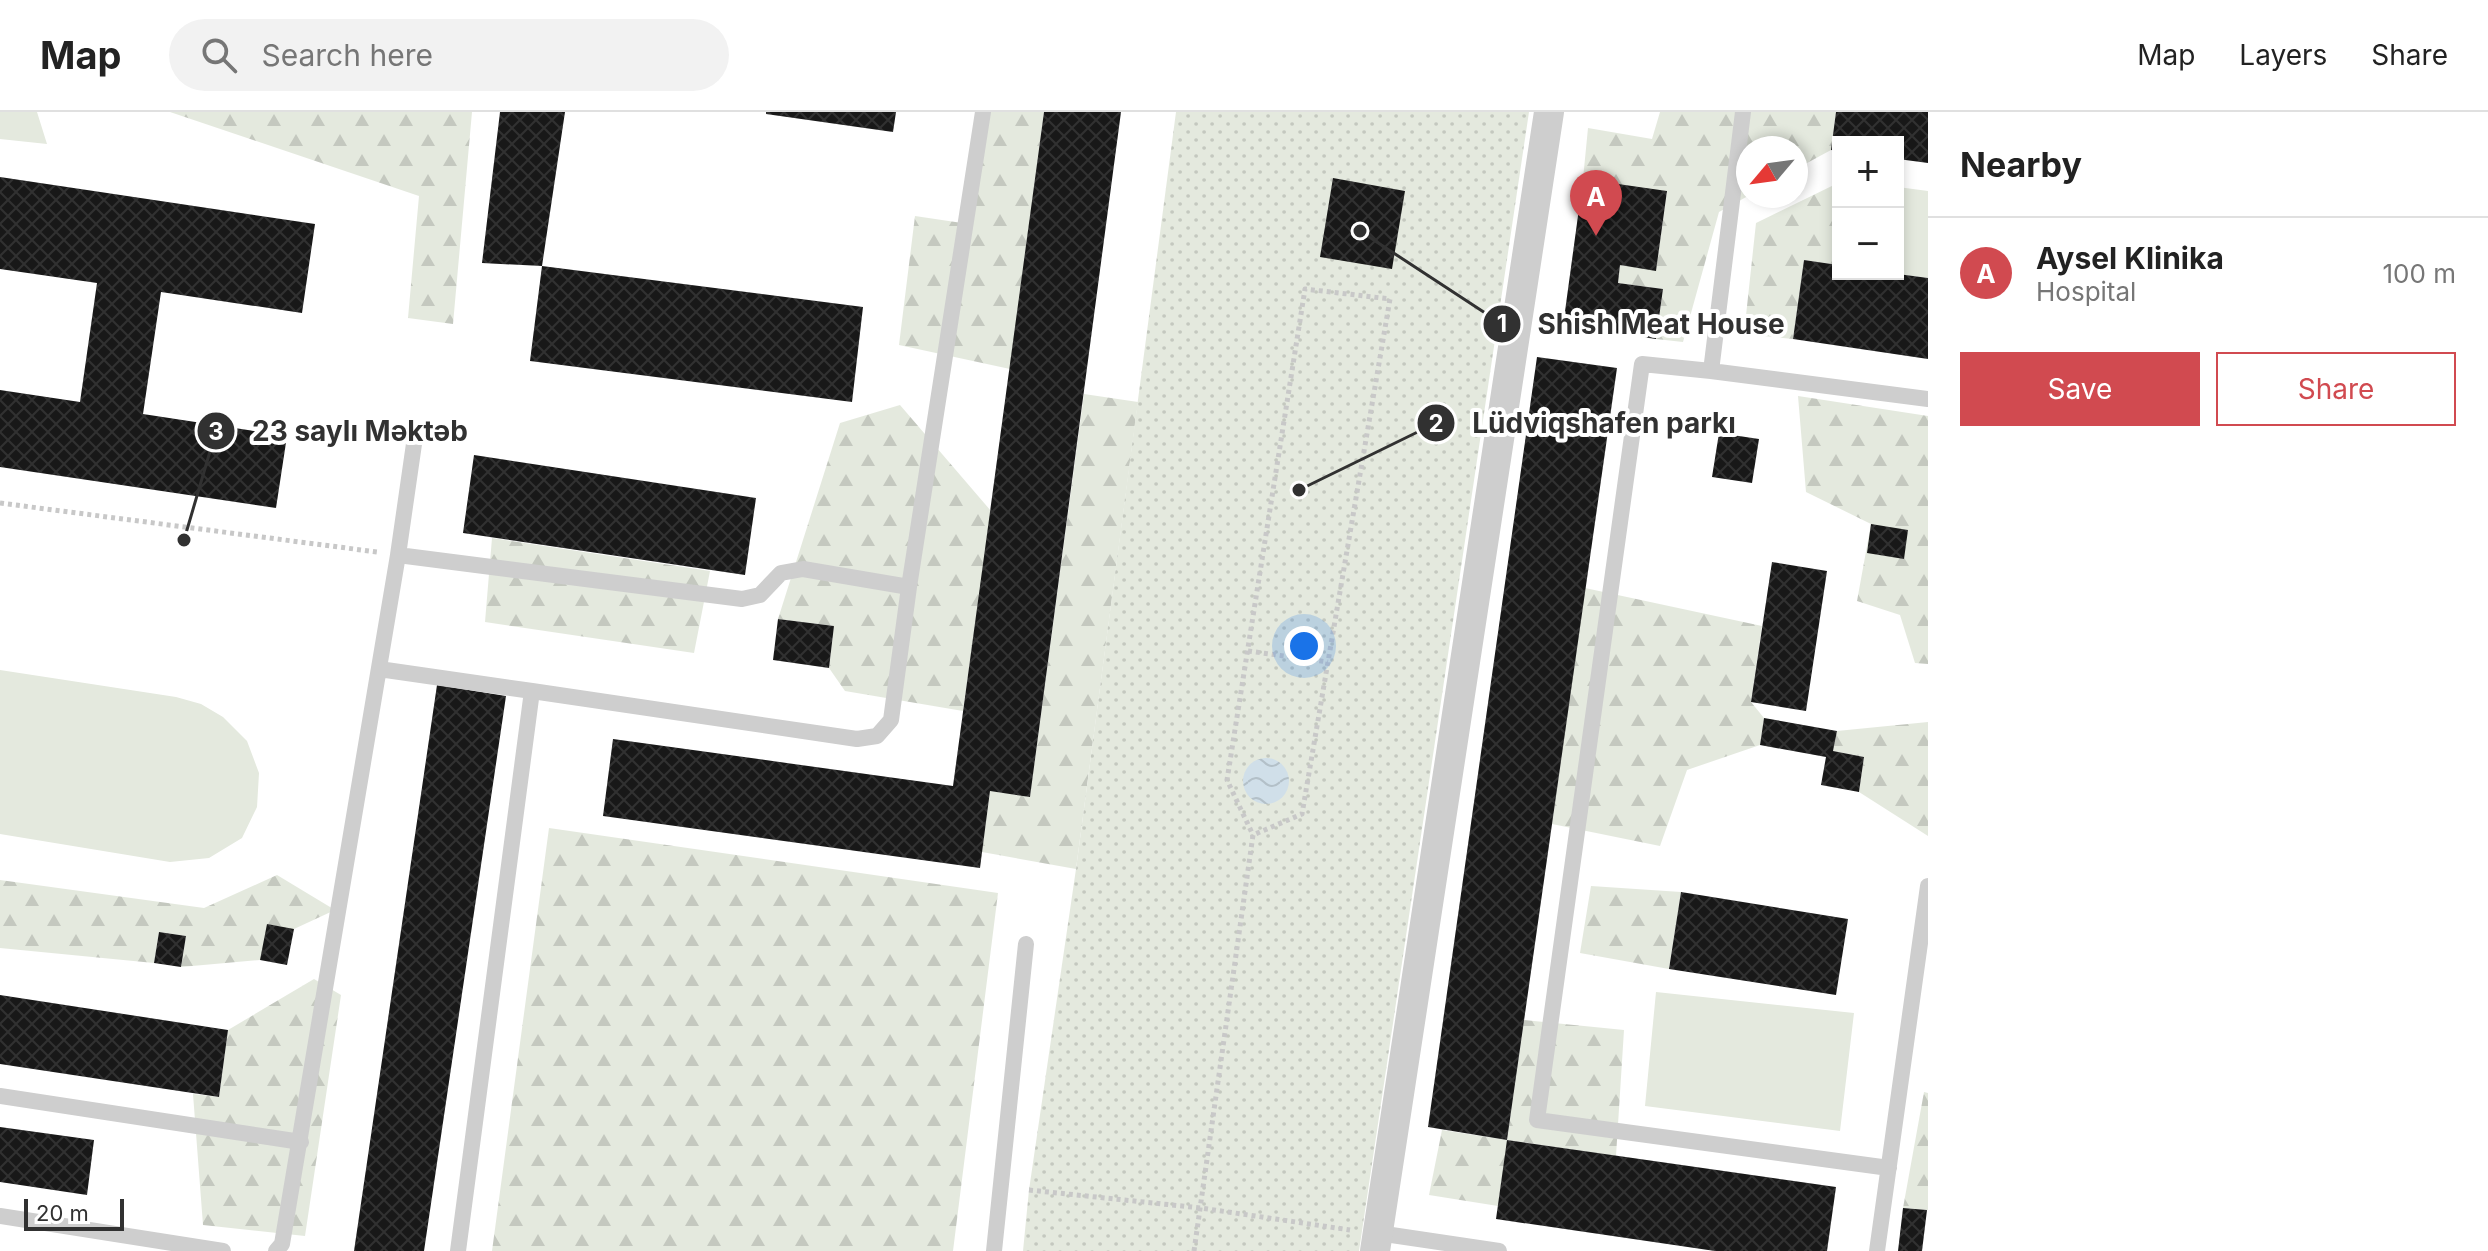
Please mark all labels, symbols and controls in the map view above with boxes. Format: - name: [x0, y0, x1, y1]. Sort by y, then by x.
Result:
- search box: [169, 19, 729, 91]
- text: Map: [40, 32, 121, 78]
- icon: search: [197, 33, 241, 77]
- text: Search here: [261, 37, 433, 73]
- text: Map: [2137, 38, 2195, 72]
- text: Layers: [2239, 38, 2327, 72]
- text: Share: [2371, 38, 2448, 72]
- north arrow: [1736, 136, 1808, 208]
- map controls: [1832, 136, 1904, 280]
- button: +: [1832, 136, 1904, 208]
- text: Nearby: [1960, 144, 2082, 185]
- pin: A: [1570, 170, 1622, 236]
- button: −: [1832, 208, 1904, 280]
- text: Aysel Klinika: [2036, 240, 2224, 276]
- text: A: [1976, 258, 1996, 289]
- text: 100 m: [2383, 258, 2456, 289]
- text: Hospital: [2036, 276, 2136, 307]
- callout: Shish Meat House: [1482, 298, 1801, 350]
- text: Shish Meat House: [1537, 307, 1785, 341]
- text: 1: [1497, 309, 1507, 338]
- button: Save: [1960, 352, 2200, 426]
- button: Share: [2216, 352, 2456, 426]
- callout: Lüdviqshafen parkı: [1416, 397, 1751, 449]
- callout: 23 saylı Məktəb: [196, 405, 484, 457]
- text: Lüdviqshafen parkı: [1472, 406, 1736, 440]
- text: 2: [1428, 409, 1444, 438]
- text: 23 saylı Məktəb: [252, 414, 468, 448]
- text: 3: [208, 417, 224, 446]
- your location: [1284, 626, 1324, 666]
- scale bar: [24, 1195, 124, 1231]
- text: 20 m: [36, 1200, 89, 1226]

